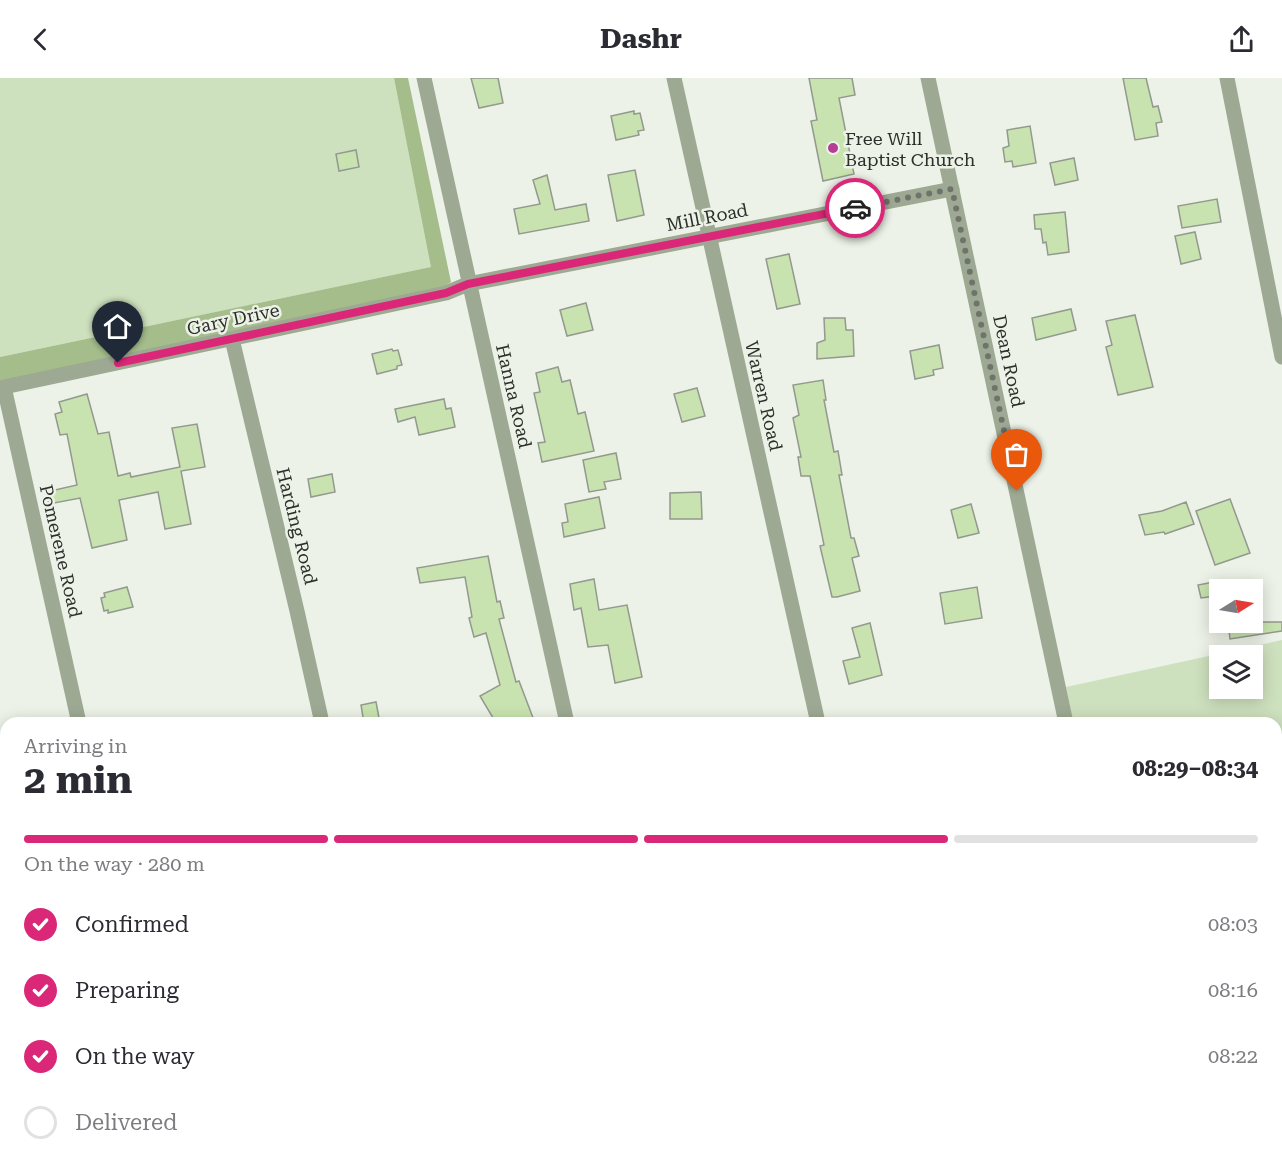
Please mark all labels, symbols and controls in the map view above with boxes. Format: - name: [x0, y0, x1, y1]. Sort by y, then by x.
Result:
- icon: back: [24, 23, 57, 56]
- text: Dashr: [600, 23, 682, 55]
- icon: share: [1225, 23, 1258, 56]
- place label: Free Will Baptist Church: [845, 128, 976, 170]
- marker: Free Will Baptist Church: [826, 141, 840, 155]
- courier: [825, 178, 885, 238]
- icon: car: [839, 192, 872, 225]
- street label: Mill Road: [664, 199, 750, 235]
- street label: Gary Drive: [185, 299, 281, 339]
- pin: [92, 301, 143, 363]
- icon: home: [101, 310, 134, 343]
- street label: Dean Road: [989, 313, 1029, 410]
- street label: Warren Road: [741, 339, 787, 453]
- street label: Hanna Road: [492, 342, 536, 451]
- pin: [991, 429, 1042, 491]
- icon: bag: [1000, 438, 1033, 471]
- street label: Harding Road: [272, 465, 322, 587]
- street label: Pomerene Road: [35, 482, 87, 620]
- north arrow: [1209, 579, 1263, 633]
- map controls: [1209, 579, 1263, 699]
- button: layers: [1209, 645, 1263, 699]
- text: Arriving in: [24, 734, 127, 758]
- text: 08:29–08:34: [1132, 756, 1258, 781]
- text: 2 min: [24, 757, 132, 803]
- text: On the way · 280 m: [24, 852, 205, 876]
- icon: check: [24, 908, 57, 941]
- text: Confirmed: [75, 912, 189, 937]
- text: 08:03: [1208, 912, 1258, 936]
- icon: check: [24, 974, 57, 1007]
- text: Preparing: [75, 978, 179, 1003]
- text: 08:16: [1208, 978, 1258, 1002]
- icon: check: [24, 1040, 57, 1073]
- text: On the way: [75, 1044, 195, 1069]
- text: 08:22: [1208, 1044, 1258, 1068]
- text: Delivered: [75, 1110, 177, 1135]

